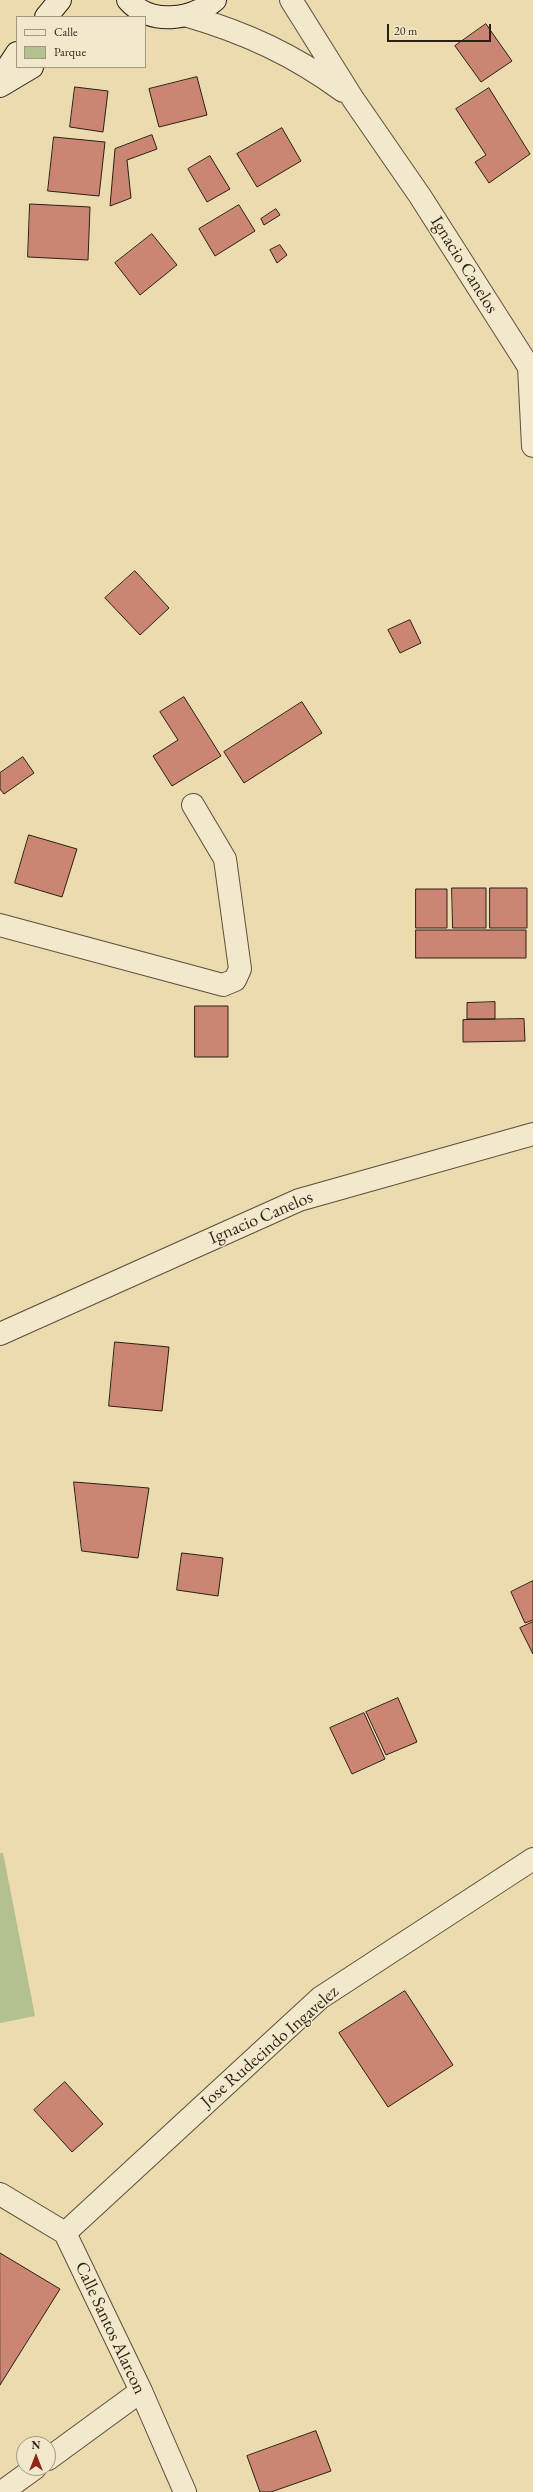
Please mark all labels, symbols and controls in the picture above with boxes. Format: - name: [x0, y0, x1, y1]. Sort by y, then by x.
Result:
- legend: [16, 16, 146, 68]
- scale bar: [389, 16, 493, 42]
- text: 20 m: [394, 23, 417, 39]
- text: Calle: [54, 24, 78, 40]
- text: Parque: [54, 44, 86, 60]
- street label: Ignacio Canelos: [426, 212, 502, 318]
- street label: Ignacio Canelos: [206, 1186, 316, 1250]
- street label: Jose Rudecindo Ingavelez: [197, 1981, 343, 2113]
- street label: Calle Santos Alarcon: [70, 2258, 150, 2398]
- north arrow: [16, 2436, 56, 2476]
- text: N: [32, 2438, 40, 2452]

